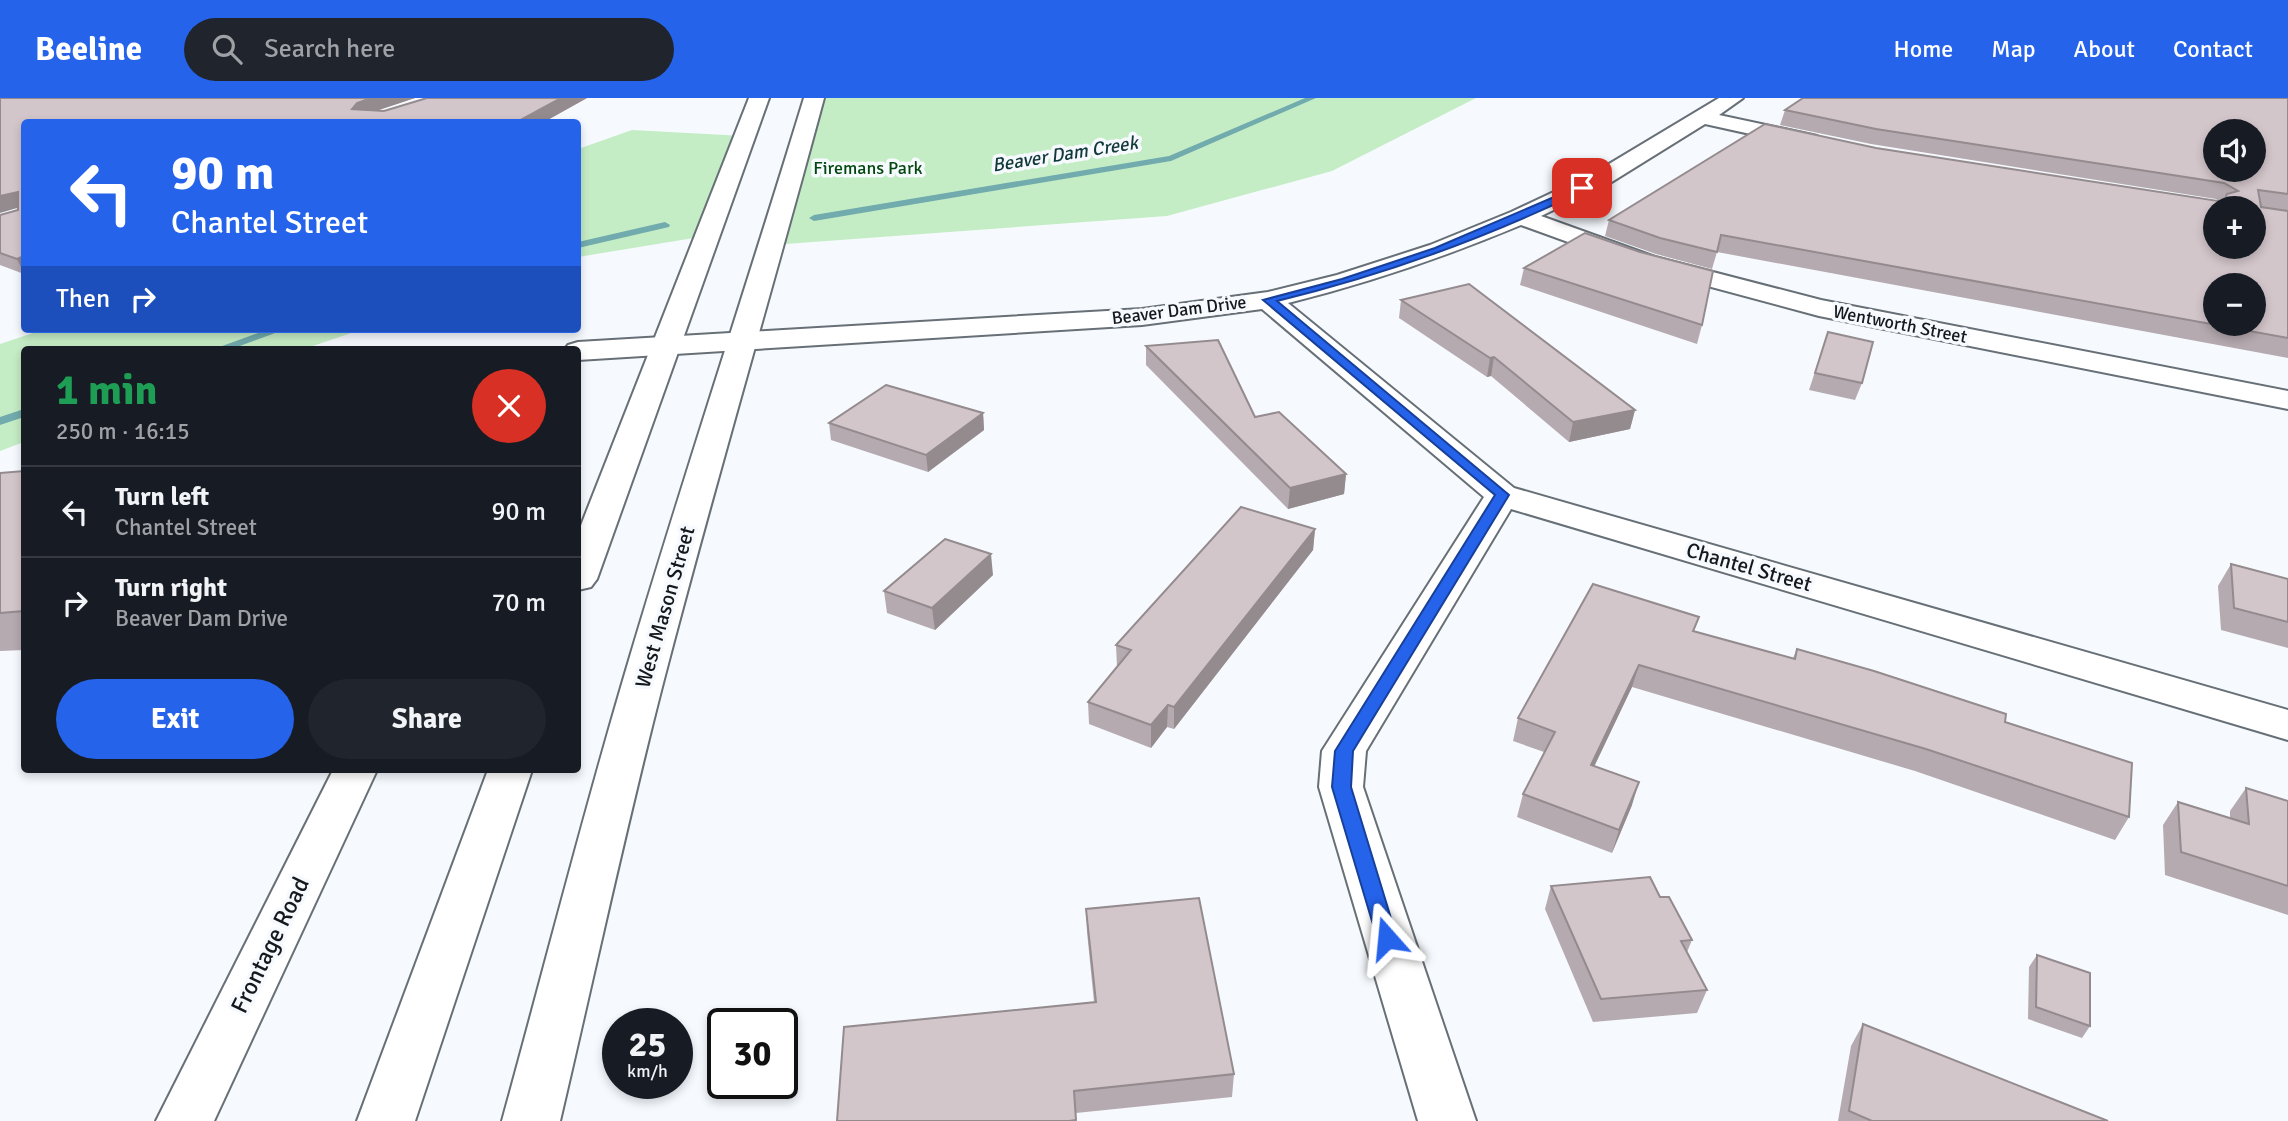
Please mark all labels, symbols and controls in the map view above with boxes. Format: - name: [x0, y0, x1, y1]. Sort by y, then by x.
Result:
- search box: [184, 18, 674, 81]
- text: Beeline: [35, 29, 142, 70]
- icon: search: [208, 30, 246, 68]
- text: Search here: [264, 33, 395, 65]
- text: Home: [1893, 34, 1953, 64]
- text: Map: [1991, 34, 2036, 64]
- text: About: [2074, 34, 2135, 64]
- text: Contact: [2173, 34, 2253, 64]
- map controls: [2203, 119, 2266, 336]
- button: sound: [2203, 119, 2266, 182]
- water label: Beaver Dam Creek: [990, 130, 1141, 177]
- text: 90 m: [171, 143, 274, 203]
- icon: left: [56, 147, 147, 238]
- park label: Firemans Park: [813, 157, 923, 179]
- pin: [1552, 158, 1612, 218]
- icon: arrive: [1563, 169, 1601, 207]
- button: +: [2203, 196, 2266, 259]
- text: Chantel Street: [171, 203, 368, 242]
- button: −: [2203, 273, 2266, 336]
- icon: right: [124, 280, 162, 318]
- text: Then: [56, 283, 110, 315]
- street label: Beaver Dam Drive: [1110, 291, 1248, 329]
- street label: Wentworth Street: [1831, 300, 1969, 348]
- text: 1 min: [56, 365, 157, 416]
- button: close: [472, 369, 546, 443]
- text: 250 m · 16:15: [56, 417, 190, 446]
- text: Turn left: [115, 481, 209, 513]
- icon: left: [56, 493, 94, 531]
- text: 90 m: [491, 496, 546, 528]
- text: Chantel Street: [115, 513, 257, 542]
- street label: West Mason Street: [629, 523, 701, 691]
- street label: Chantel Street: [1683, 537, 1815, 597]
- text: Turn right: [115, 572, 227, 604]
- icon: right: [56, 584, 94, 622]
- text: 70 m: [491, 587, 546, 619]
- text: Beaver Dam Drive: [115, 604, 288, 633]
- button: Exit: [56, 679, 294, 759]
- button: Share: [308, 679, 546, 759]
- street label: Frontage Road: [224, 872, 316, 1018]
- position arrow: [1350, 901, 1424, 975]
- speed limit sign: 30: [707, 1008, 798, 1099]
- text: 25: [629, 1023, 666, 1066]
- text: km/h: [627, 1060, 668, 1082]

